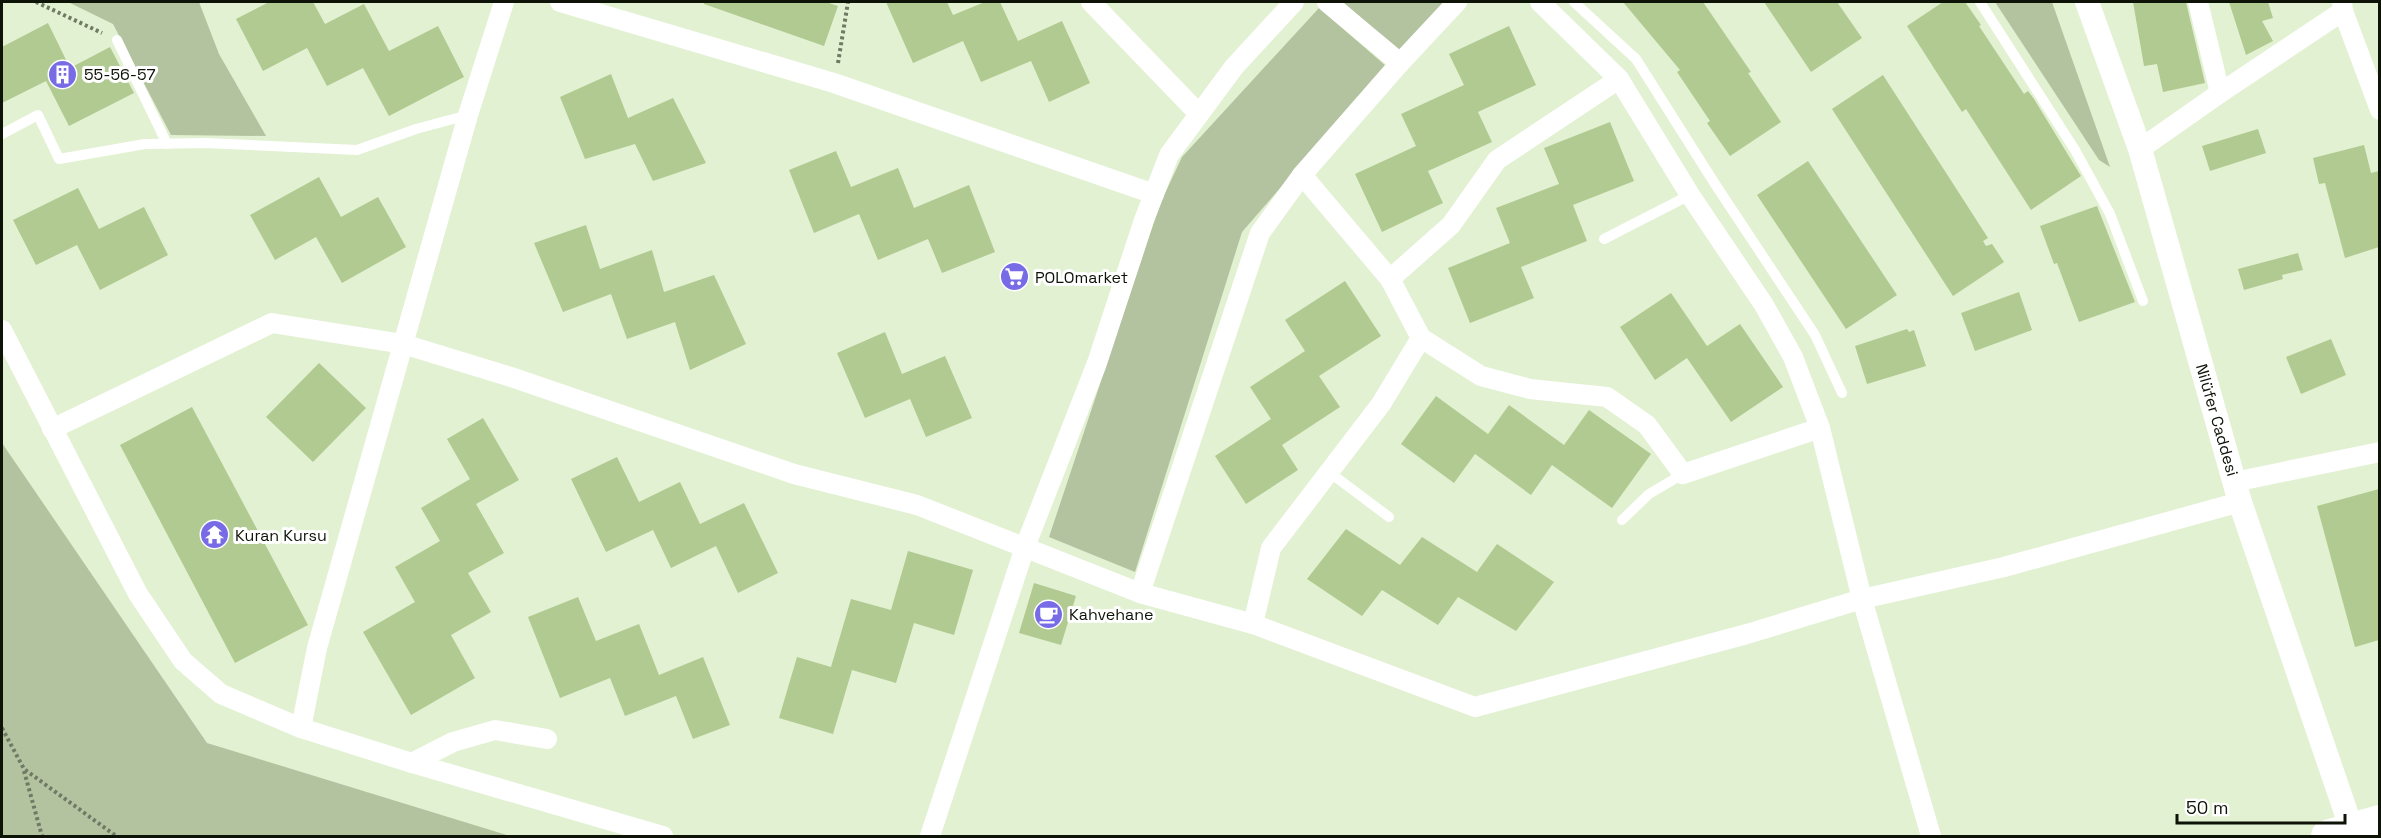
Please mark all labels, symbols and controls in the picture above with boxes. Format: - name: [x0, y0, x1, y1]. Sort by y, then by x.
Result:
- building icon: 55-56-57: [47, 58, 79, 90]
- place label: 55-56-57: [84, 64, 156, 85]
- supermarket icon: POLOmarket: [998, 261, 1030, 293]
- place label: POLOmarket: [1035, 267, 1128, 288]
- street label: Nilüfer Caddesi: [2191, 361, 2243, 479]
- temple icon: Kuran Kursu: [198, 519, 230, 551]
- place label: Kuran Kursu: [235, 525, 327, 546]
- cafe icon: Kahvehane: [1032, 598, 1064, 630]
- place label: Kahvehane: [1069, 604, 1154, 625]
- scale bar: [2177, 787, 2345, 825]
- text: 50 m: [2186, 796, 2228, 819]

